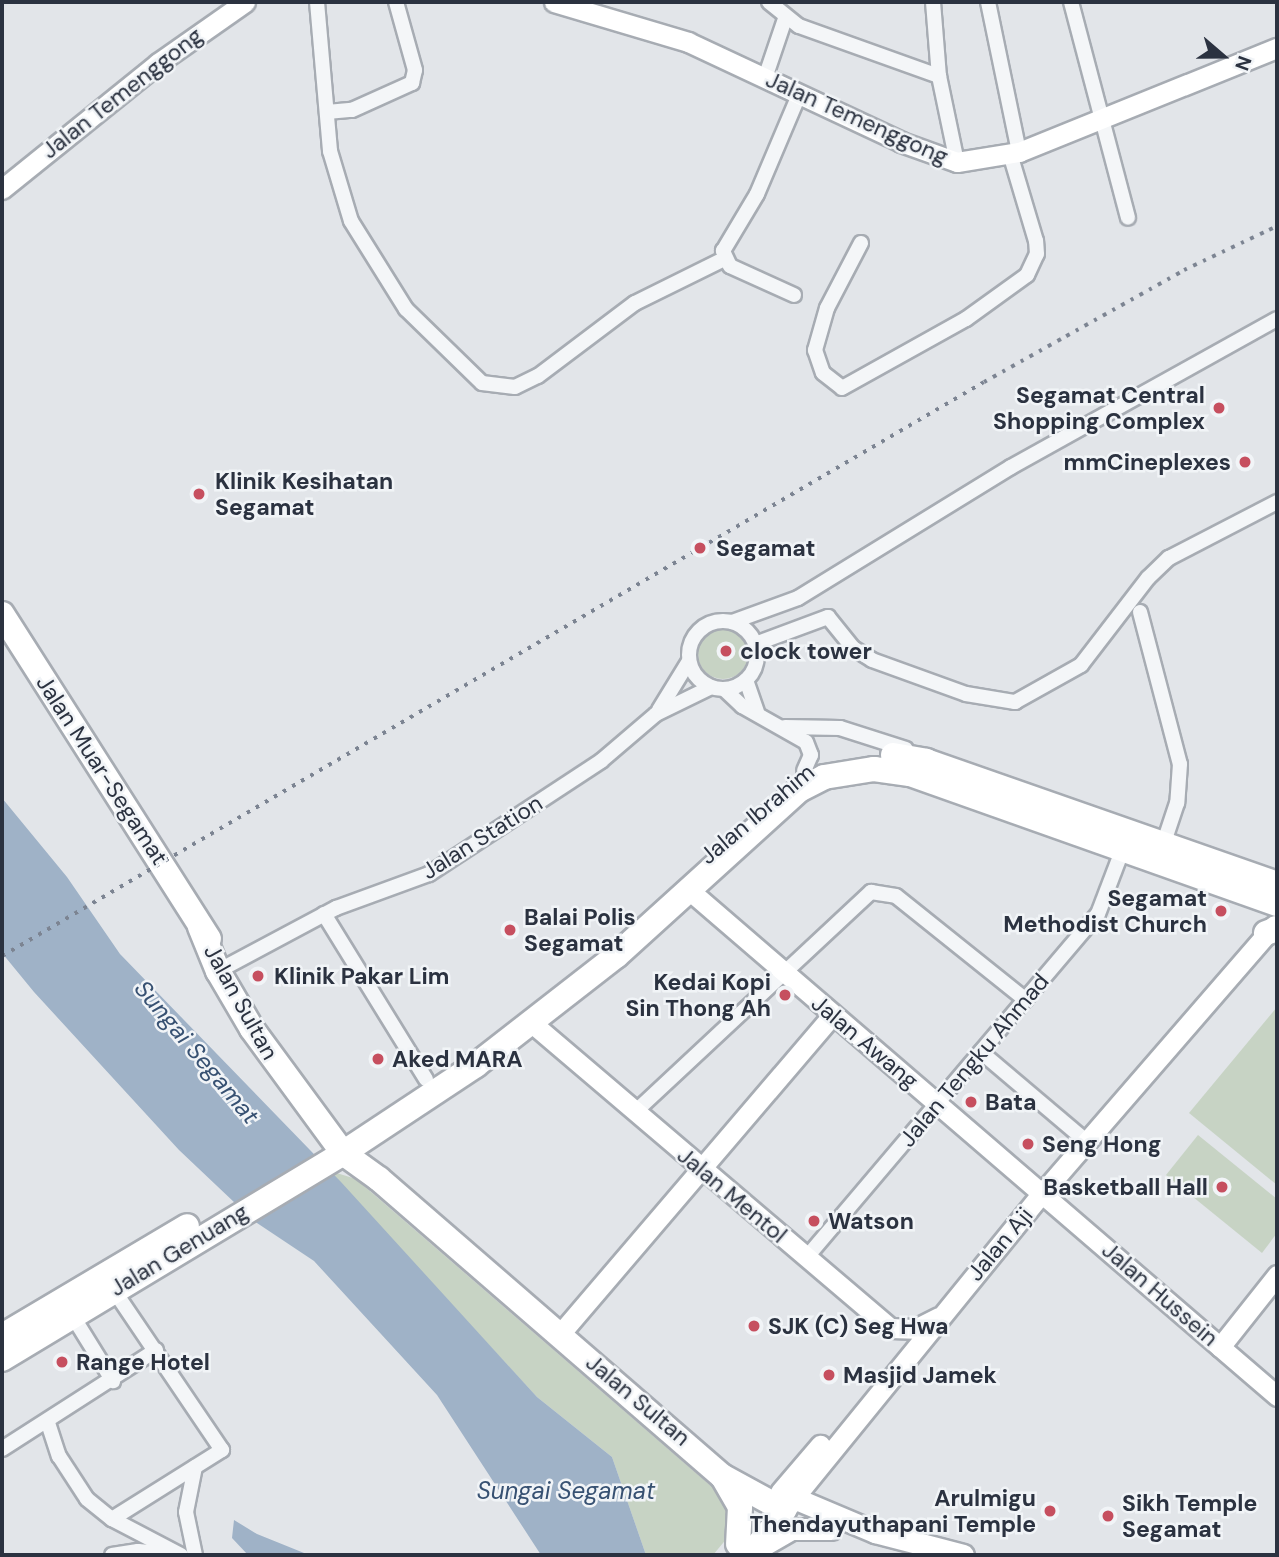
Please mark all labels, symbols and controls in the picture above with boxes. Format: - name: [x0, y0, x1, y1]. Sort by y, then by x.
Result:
- north arrow: [1188, 21, 1258, 91]
- street label: Jalan Temenggong: [36, 22, 208, 164]
- text: N: [1229, 53, 1257, 74]
- street label: Jalan Temenggong: [762, 65, 952, 171]
- place label: Segamat Central Shopping Complex: [993, 381, 1205, 435]
- marker: Segamat Central Shopping Complex: [1211, 400, 1227, 416]
- place label: mmCineplexes: [1064, 448, 1231, 476]
- marker: mmCineplexes: [1237, 454, 1253, 470]
- place label: Klinik Kesihatan Segamat: [215, 467, 393, 521]
- marker: Klinik Kesihatan Segamat: [189, 484, 209, 504]
- place label: Segamat: [716, 534, 816, 562]
- marker: Segamat: [690, 538, 710, 558]
- place label: clock tower: [740, 637, 872, 665]
- marker: clock tower: [718, 643, 734, 659]
- street label: Jalan Muar-Segamat: [30, 670, 174, 870]
- street label: Jalan Ibrahim: [694, 758, 820, 870]
- street label: Jalan Station: [417, 789, 547, 885]
- place label: Segamat Methodist Church: [1003, 884, 1207, 938]
- place label: Balai Polis Segamat: [524, 903, 636, 957]
- marker: Segamat Methodist Church: [1213, 903, 1229, 919]
- marker: Balai Polis Segamat: [502, 922, 518, 938]
- street label: Jalan Sultan: [198, 940, 284, 1064]
- place label: Klinik Pakar Lim: [274, 962, 449, 990]
- marker: Klinik Pakar Lim: [248, 966, 268, 986]
- place label: Kedai Kopi Sin Thong Ah: [625, 968, 771, 1022]
- street label: Jalan Tengku Ahmad: [893, 968, 1055, 1152]
- water label: Sungai Segamat: [129, 974, 265, 1130]
- marker: Kedai Kopi Sin Thong Ah: [777, 987, 793, 1003]
- street label: Jalan Awang: [806, 989, 924, 1095]
- place label: Aked MARA: [392, 1045, 522, 1073]
- marker: Aked MARA: [370, 1051, 386, 1067]
- place label: Bata: [985, 1088, 1036, 1116]
- marker: Bata: [963, 1094, 979, 1110]
- place label: Seng Hong: [1042, 1130, 1161, 1158]
- marker: Seng Hong: [1020, 1136, 1036, 1152]
- street label: Jalan Mentol: [672, 1141, 792, 1249]
- place label: Basketball Hall: [1043, 1173, 1208, 1201]
- marker: Basketball Hall: [1214, 1179, 1230, 1195]
- street label: Jalan Genuang: [105, 1198, 253, 1302]
- street label: Jalan Aji: [961, 1202, 1039, 1286]
- place label: Watson: [828, 1207, 914, 1235]
- marker: Watson: [806, 1213, 822, 1229]
- street label: Jalan Hussein: [1096, 1236, 1224, 1352]
- place label: SJK (C) Seg Hwa: [768, 1312, 948, 1340]
- marker: SJK (C) Seg Hwa: [746, 1318, 762, 1334]
- place label: Range Hotel: [76, 1348, 210, 1376]
- street label: Jalan Sultan: [580, 1348, 696, 1452]
- marker: Range Hotel: [54, 1354, 70, 1370]
- place label: Masjid Jamek: [843, 1361, 997, 1389]
- marker: Masjid Jamek: [821, 1367, 837, 1383]
- water label: Sungai Segamat: [477, 1477, 655, 1505]
- place label: Arulmigu Thendayuthapani Temple: [750, 1484, 1036, 1538]
- place label: Sikh Temple Segamat: [1122, 1489, 1257, 1543]
- marker: Arulmigu Thendayuthapani Temple: [1042, 1503, 1058, 1519]
- marker: Sikh Temple Segamat: [1100, 1508, 1116, 1524]

